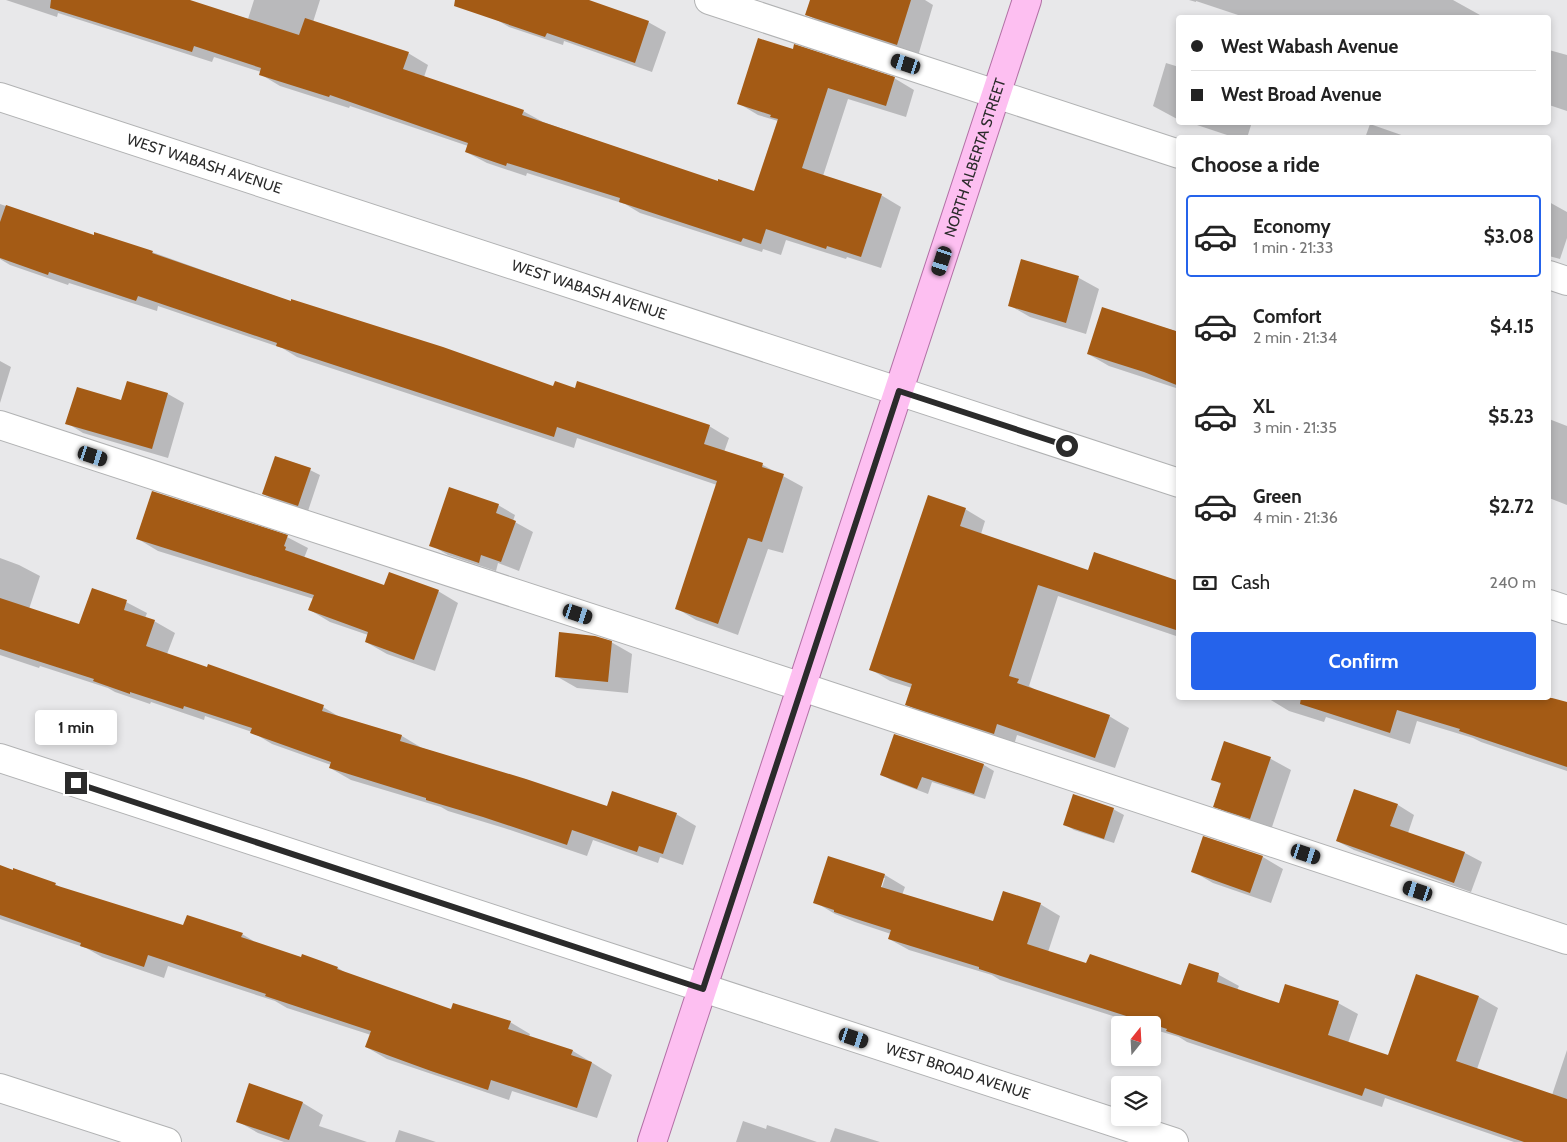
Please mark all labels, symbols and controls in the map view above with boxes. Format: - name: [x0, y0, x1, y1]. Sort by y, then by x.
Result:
- text: West Wabash Avenue: [1221, 35, 1398, 58]
- car: [889, 52, 922, 76]
- street label: NORTH ALBERTA STREET: [941, 76, 1010, 239]
- text: West Broad Avenue: [1221, 83, 1381, 106]
- street label: WEST WABASH AVENUE: [124, 130, 284, 198]
- text: Choose a ride: [1191, 151, 1320, 178]
- icon: car: [1193, 214, 1238, 259]
- text: Economy: [1253, 215, 1331, 238]
- text: $3.08: [1484, 225, 1534, 248]
- text: 1 min · 21:33: [1253, 238, 1333, 257]
- car: [930, 244, 953, 278]
- street label: WEST WABASH AVENUE: [509, 256, 669, 324]
- icon: car: [1193, 304, 1238, 349]
- text: Comfort: [1253, 305, 1322, 328]
- text: $4.15: [1490, 315, 1534, 338]
- text: 2 min · 21:34: [1253, 328, 1337, 347]
- icon: car: [1193, 394, 1238, 439]
- text: XL: [1253, 395, 1274, 418]
- text: $5.23: [1488, 405, 1534, 428]
- text: 3 min · 21:35: [1253, 418, 1337, 437]
- route start: [1056, 435, 1078, 457]
- car: [76, 444, 109, 468]
- icon: car: [1193, 484, 1238, 529]
- text: Green: [1253, 485, 1302, 508]
- text: $2.72: [1489, 495, 1534, 518]
- text: 4 min · 21:36: [1253, 508, 1338, 527]
- icon: cash: [1191, 569, 1219, 597]
- text: Cash: [1231, 571, 1270, 594]
- text: 240 m: [1490, 573, 1536, 592]
- car: [561, 602, 594, 626]
- button: Confirm: [1191, 632, 1536, 690]
- callout: 1 min: [35, 710, 117, 746]
- text: 1 min: [58, 718, 94, 737]
- route end: [65, 772, 87, 794]
- car: [1289, 842, 1322, 866]
- car: [1401, 879, 1434, 903]
- north arrow: [1111, 1016, 1161, 1066]
- map controls: [1111, 1016, 1161, 1126]
- car: [837, 1026, 870, 1050]
- street label: WEST BROAD AVENUE: [883, 1039, 1033, 1103]
- button: layers: [1111, 1076, 1161, 1126]

